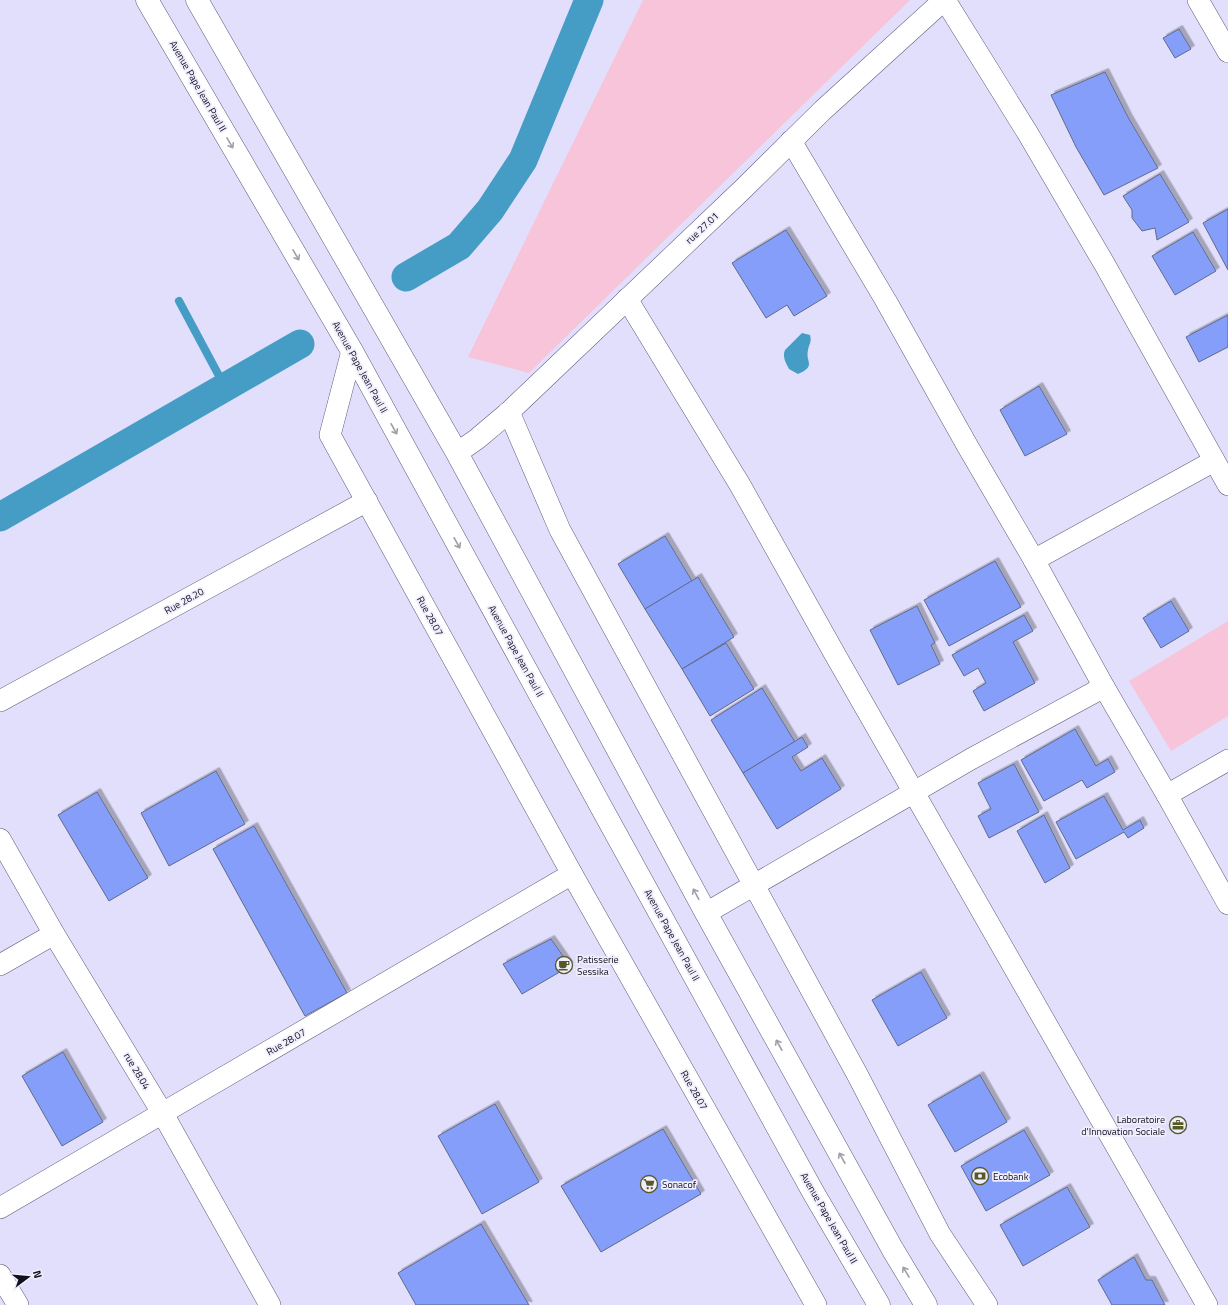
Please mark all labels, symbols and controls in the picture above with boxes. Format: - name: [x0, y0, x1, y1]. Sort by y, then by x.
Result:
- street label: Avenue Pape Jean Paul II: [166, 38, 230, 134]
- one-way arrow: [227, 136, 235, 148]
- street label: rue 27.01: [682, 209, 722, 247]
- one-way arrow: [292, 249, 300, 261]
- street label: Avenue Pape Jean Paul II: [328, 318, 392, 416]
- one-way arrow: [391, 423, 399, 435]
- one-way arrow: [453, 537, 461, 549]
- street label: Rue 28.20: [161, 584, 207, 618]
- street label: Rue 28.07: [413, 593, 447, 639]
- street label: Avenue Pape Jean Paul II: [484, 602, 548, 700]
- street label: Avenue Pape Jean Paul II: [640, 886, 704, 984]
- one-way arrow: [691, 888, 699, 900]
- place label: Patisserie Sessika: [577, 952, 619, 979]
- cafe icon: Patisserie Sessika: [554, 955, 574, 975]
- street label: Rue 28.07: [264, 1025, 308, 1059]
- one-way arrow: [775, 1039, 782, 1051]
- street label: rue 28.04: [120, 1050, 154, 1093]
- street label: Rue 28.07: [677, 1068, 711, 1112]
- place label: Laboratoire d'Innovation Sociale: [1081, 1112, 1165, 1139]
- office icon: Laboratoire d'Innovation Sociale: [1168, 1115, 1188, 1135]
- one-way arrow: [838, 1153, 845, 1165]
- bank icon: Ecobank: [970, 1166, 990, 1186]
- place label: Ecobank: [993, 1169, 1029, 1184]
- street label: Avenue Pape Jean Paul II: [797, 1170, 861, 1266]
- supermarket icon: Sonacof: [639, 1174, 659, 1194]
- place label: Sonacof: [662, 1177, 697, 1192]
- north arrow: [8, 1257, 48, 1297]
- one-way arrow: [901, 1266, 909, 1278]
- text: N: [29, 1268, 46, 1280]

